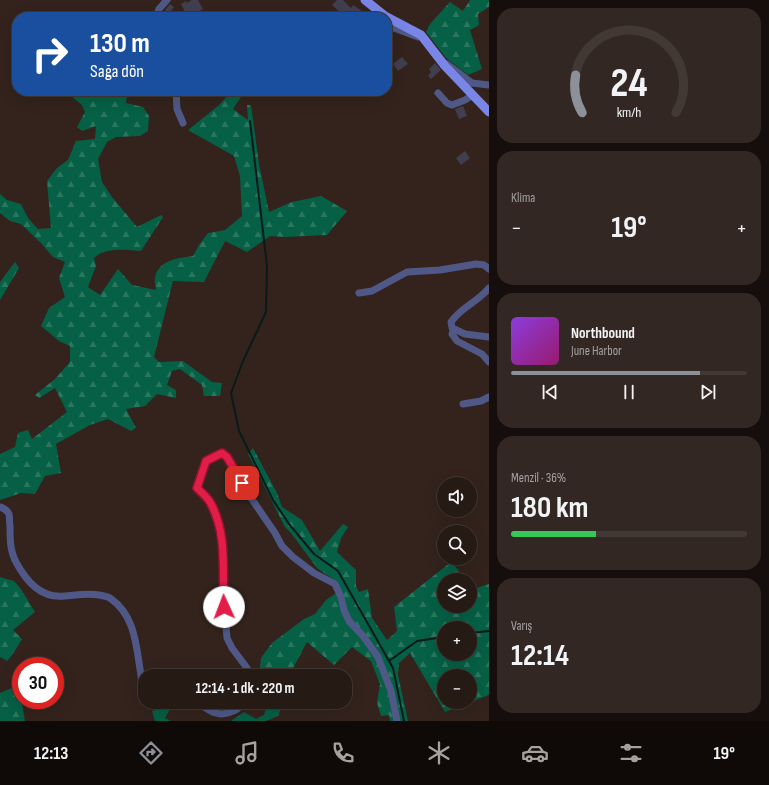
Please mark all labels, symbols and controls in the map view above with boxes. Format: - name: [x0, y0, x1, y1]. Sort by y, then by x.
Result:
- text: 130 m: [90, 27, 150, 60]
- icon: right: [24, 28, 76, 80]
- text: 24: [610, 59, 648, 108]
- text: Sağa dön: [90, 61, 144, 82]
- text: km/h: [617, 104, 641, 121]
- text: Klima: [511, 190, 535, 206]
- text: 19°: [611, 210, 647, 246]
- text: −: [511, 215, 522, 242]
- text: +: [736, 215, 747, 242]
- text: Northbound: [571, 324, 635, 343]
- text: June Harbor: [571, 343, 622, 359]
- icon: previous: [539, 381, 561, 403]
- icon: pause: [618, 381, 640, 403]
- icon: next: [697, 381, 719, 403]
- pin: [225, 466, 259, 500]
- text: Menzil · 36%: [511, 470, 566, 486]
- icon: arrive: [231, 472, 253, 494]
- map controls: [437, 477, 477, 709]
- button: sound: [437, 477, 477, 517]
- text: 180 km: [511, 490, 588, 526]
- button: search: [437, 525, 477, 565]
- button: layers: [437, 573, 477, 613]
- position arrow: [203, 586, 245, 628]
- text: Varış: [511, 618, 532, 634]
- button: +: [437, 621, 477, 661]
- text: 12:14: [511, 638, 569, 674]
- speed limit sign: 30: [12, 657, 64, 709]
- button: −: [437, 669, 477, 709]
- text: 12:14 · 1 dk · 220 m: [195, 679, 295, 698]
- icon: directions: [137, 739, 165, 767]
- icon: music: [233, 739, 261, 767]
- icon: phone: [329, 739, 357, 767]
- icon: climate: [425, 739, 453, 767]
- icon: car: [521, 739, 549, 767]
- icon: filters: [617, 739, 645, 767]
- text: 12:13: [34, 743, 68, 764]
- text: 19°: [714, 743, 735, 764]

